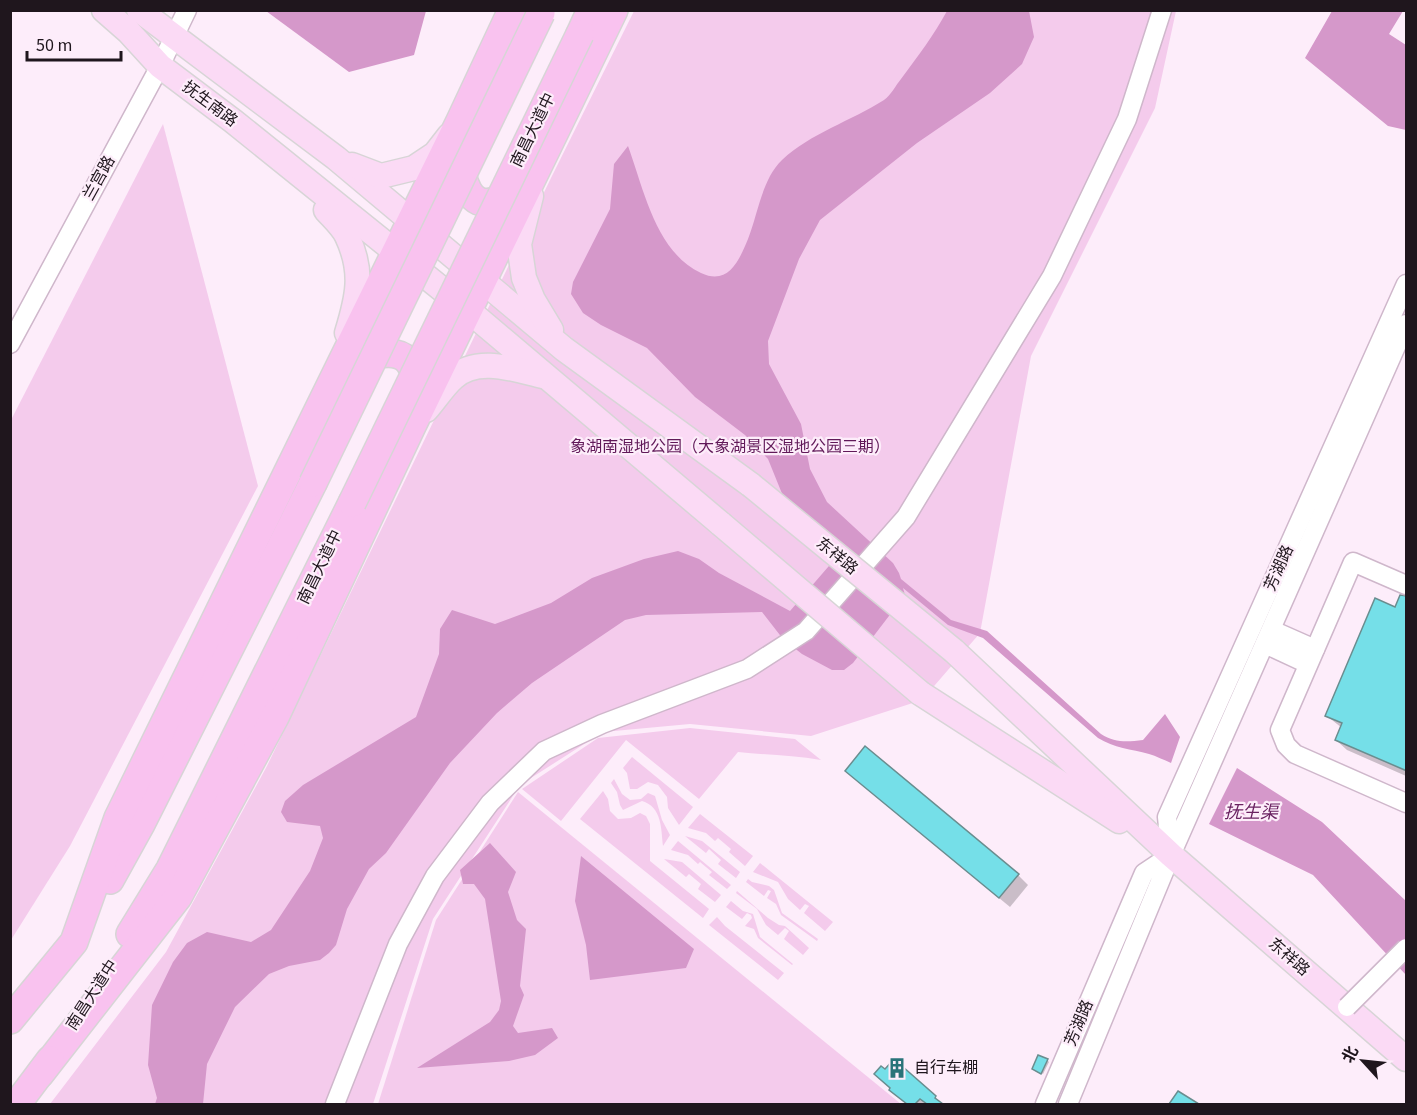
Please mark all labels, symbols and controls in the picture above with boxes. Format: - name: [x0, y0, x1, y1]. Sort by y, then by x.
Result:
- scale bar: [27, 24, 122, 62]
- text: 50 m: [36, 33, 72, 58]
- street label: 抚生南路: [178, 76, 242, 132]
- street label: 南昌大道中: [506, 89, 560, 171]
- street label: 兰宫路: [78, 152, 120, 204]
- park label: 象湖南湿地公园（大象湖景区湿地公园三期）: [570, 436, 890, 458]
- street label: 南昌大道中: [293, 526, 347, 608]
- street label: 东祥路: [811, 532, 863, 580]
- street label: 芳湖路: [1259, 542, 1299, 594]
- water label: 抚生渠: [1224, 800, 1281, 825]
- street label: 东祥路: [1264, 933, 1314, 981]
- street label: 南昌大道中: [61, 955, 123, 1035]
- street label: 芳湖路: [1059, 997, 1099, 1049]
- north arrow: [1333, 1031, 1393, 1091]
- text: 北: [1337, 1043, 1364, 1067]
- building icon: 自行车棚: [885, 1056, 909, 1080]
- place label: 自行车棚: [914, 1057, 978, 1079]

